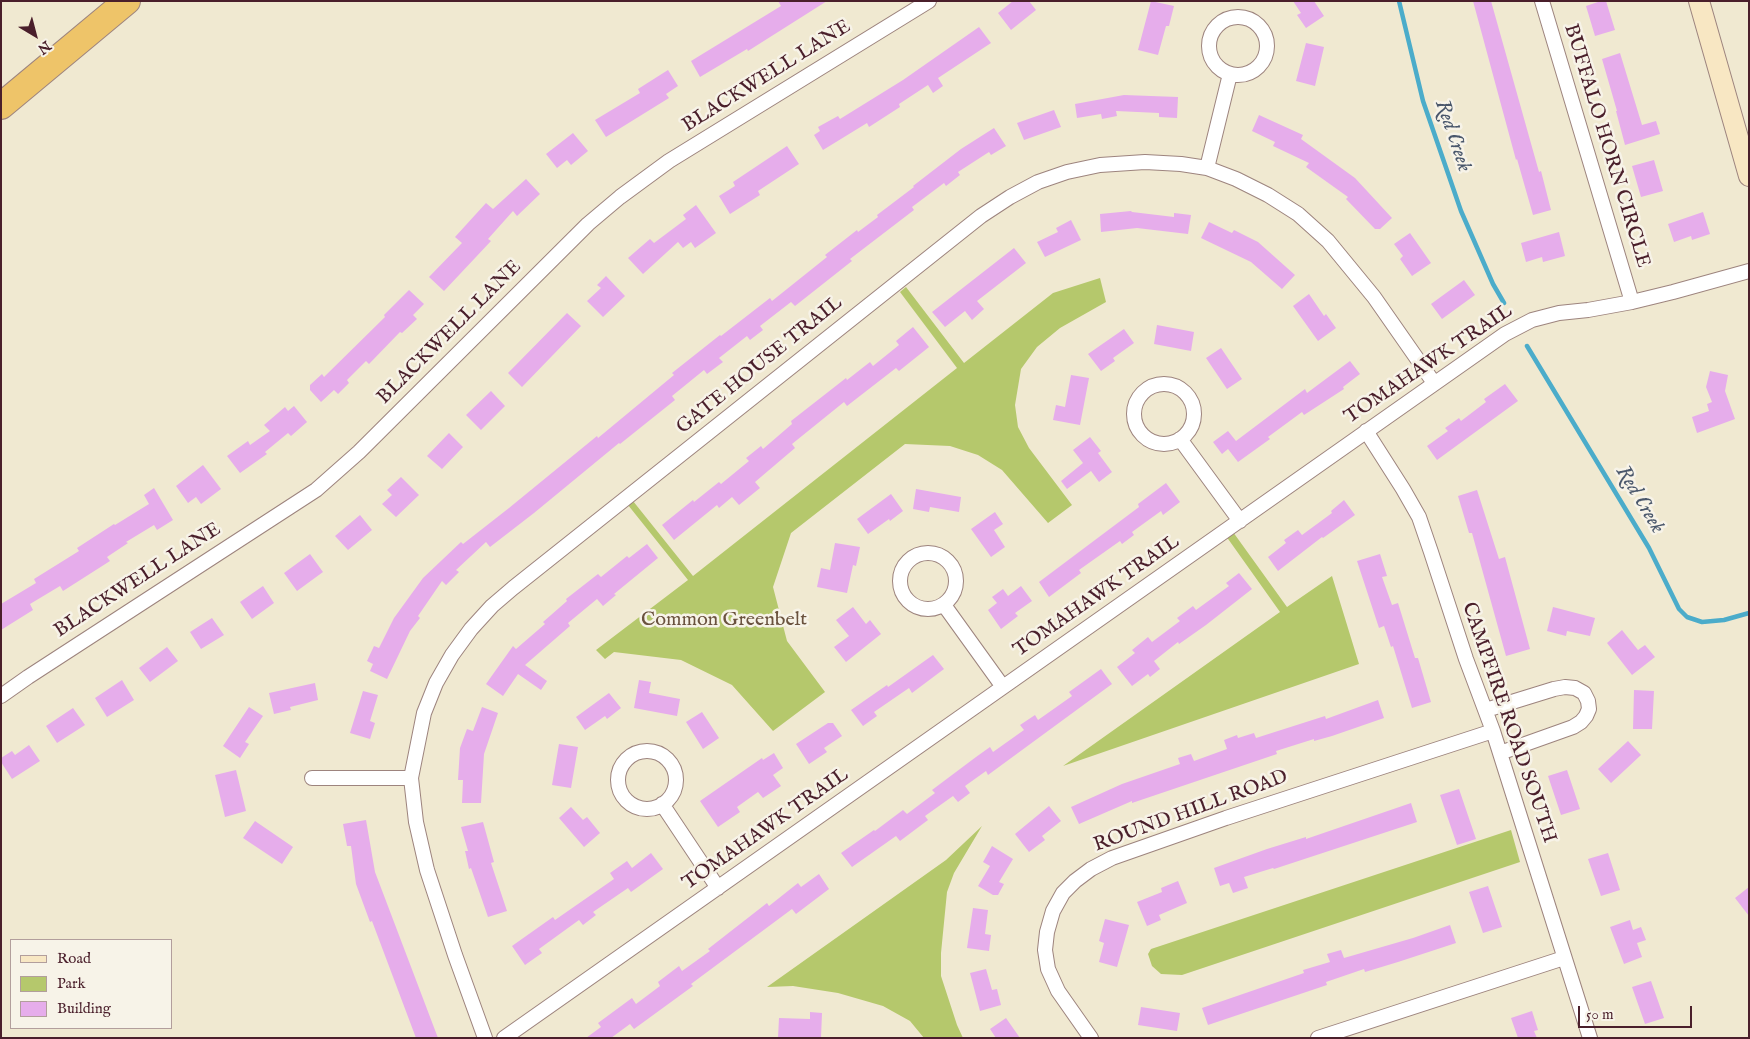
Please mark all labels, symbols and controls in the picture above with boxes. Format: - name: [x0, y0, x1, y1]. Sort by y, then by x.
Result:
- north arrow: [10, 10, 60, 60]
- street label: BLACKWELL LANE: [678, 15, 856, 139]
- street label: BUFFALO HORN CIRCLE: [1557, 21, 1655, 271]
- text: N: [34, 36, 54, 58]
- water label: Red Creek: [1428, 97, 1476, 175]
- street label: BLACKWELL LANE: [373, 256, 527, 410]
- street label: GATE HOUSE TRAIL: [672, 292, 848, 440]
- street label: TOMAHAWK TRAIL: [1341, 300, 1517, 430]
- water label: Red Creek: [1609, 462, 1669, 538]
- street label: BLACKWELL LANE: [50, 518, 226, 644]
- street label: TOMAHAWK TRAIL: [1009, 531, 1185, 663]
- street label: CAMPFIRE ROAD SOUTH: [1455, 599, 1561, 847]
- park label: Common Greenbelt: [641, 609, 807, 633]
- street label: TOMAHAWK TRAIL: [678, 764, 854, 896]
- street label: ROUND HILL ROAD: [1091, 766, 1291, 858]
- legend: [10, 939, 172, 1029]
- text: Road: [57, 949, 91, 968]
- text: Park: [57, 974, 86, 993]
- scale bar: [1580, 996, 1694, 1028]
- text: Building: [57, 999, 111, 1018]
- text: 50 m: [1586, 1005, 1614, 1024]

